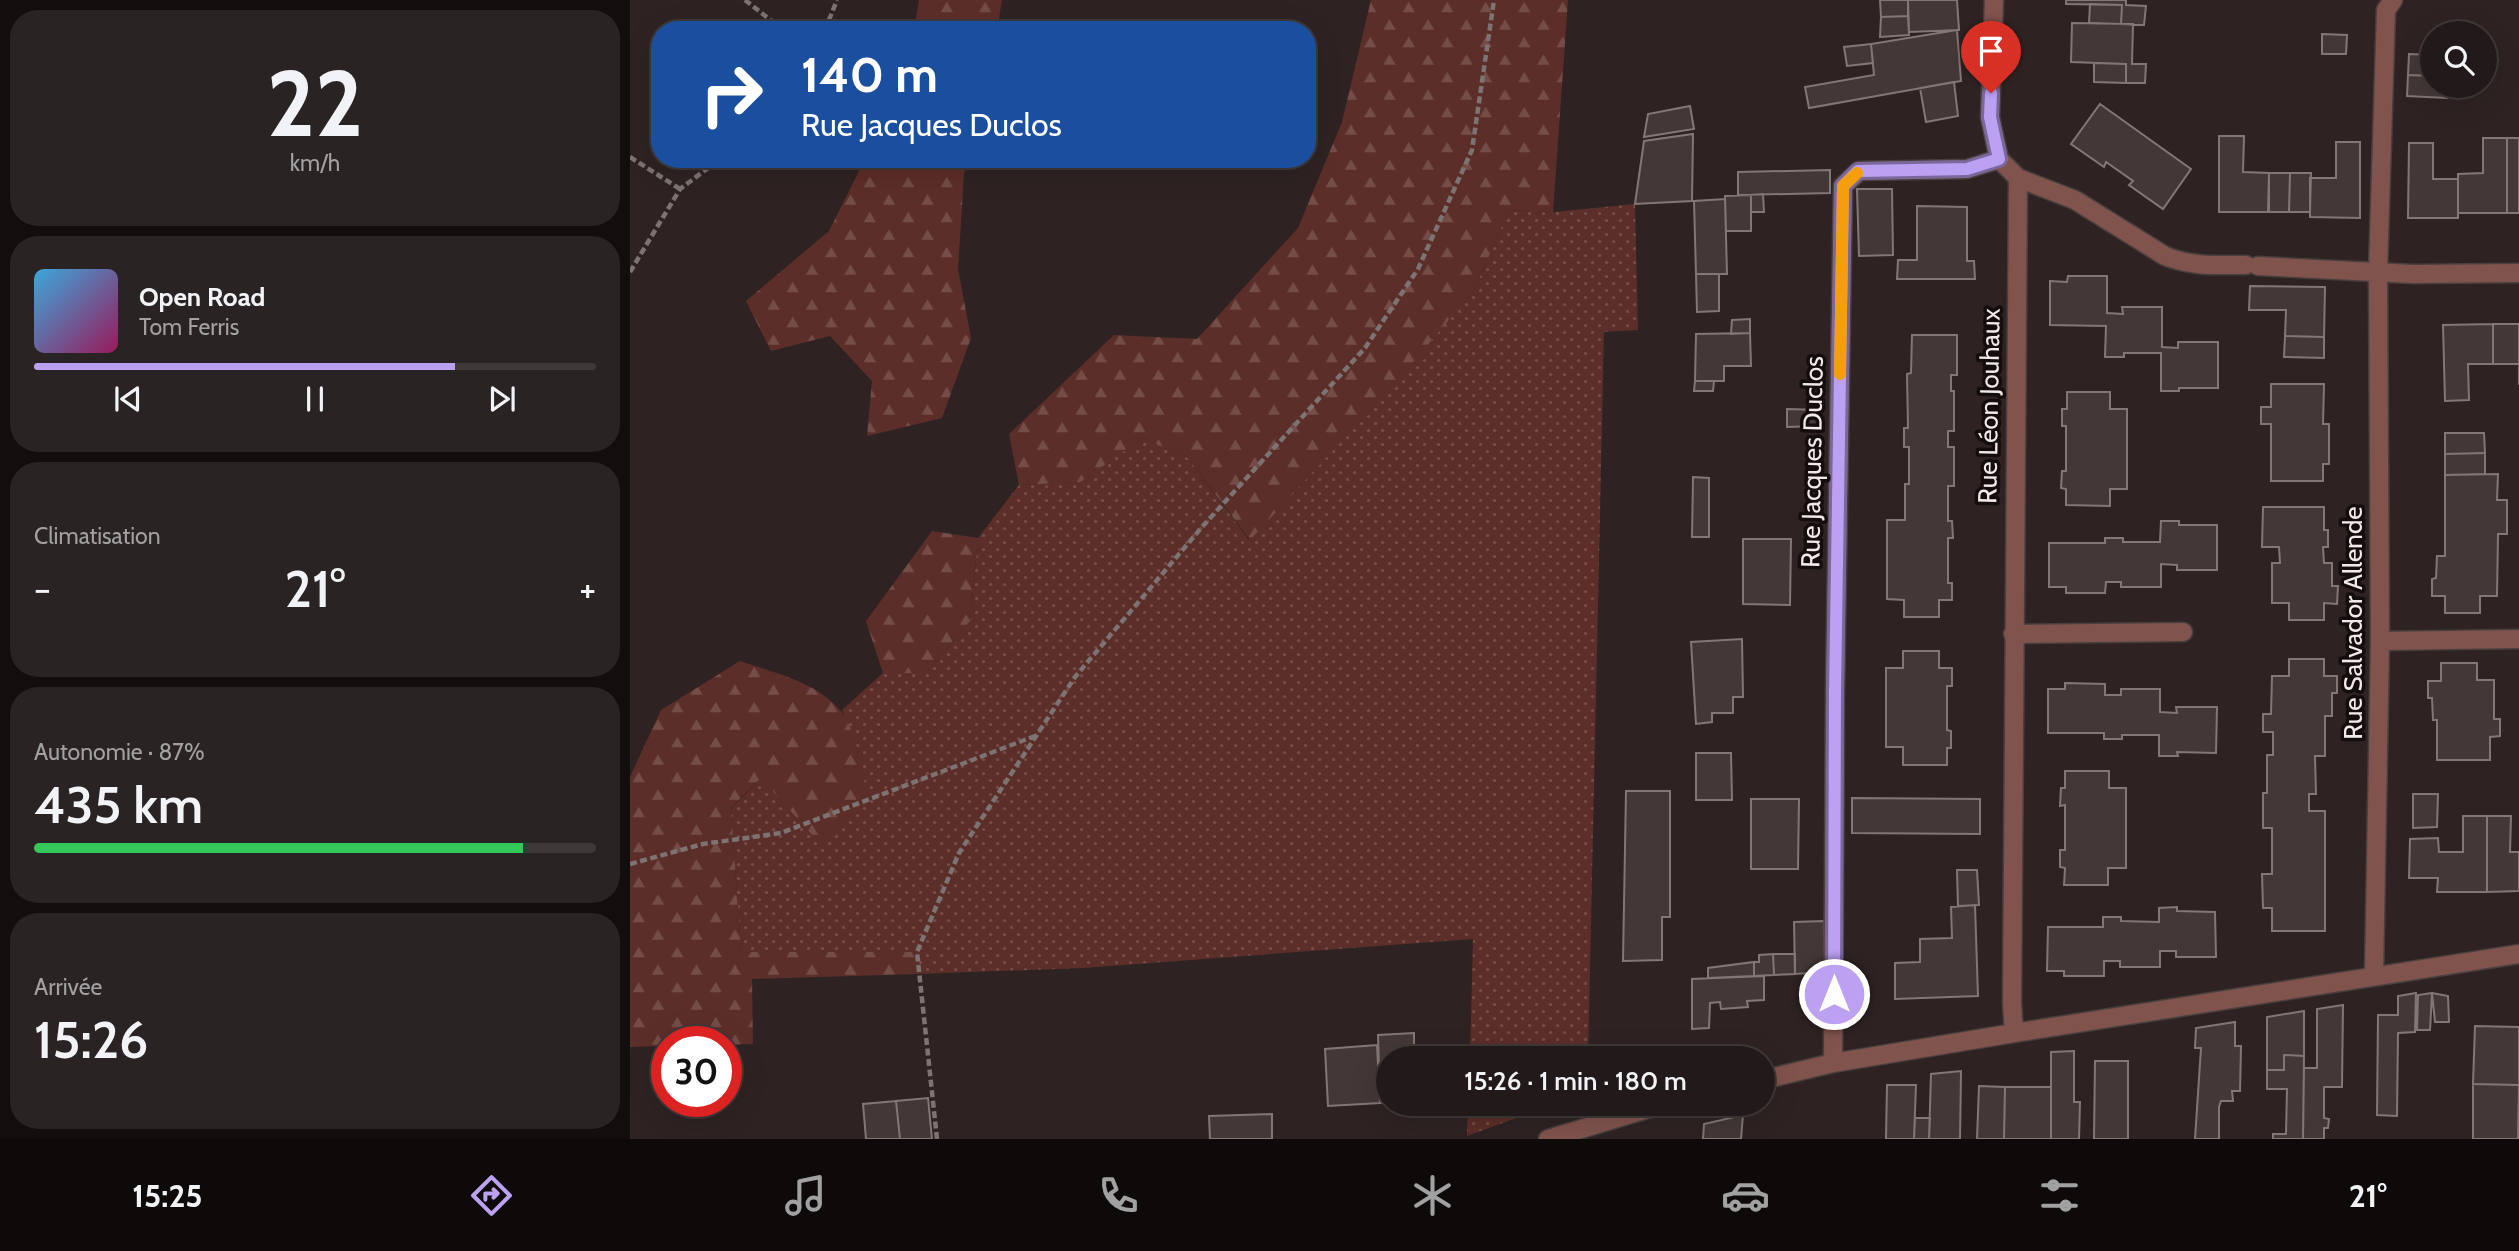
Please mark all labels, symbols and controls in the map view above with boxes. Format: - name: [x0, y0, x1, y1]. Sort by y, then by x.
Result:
- pin: [1961, 21, 2021, 93]
- map controls: [2420, 21, 2497, 98]
- button: search: [2420, 21, 2497, 98]
- icon: arrive: [1972, 32, 2010, 70]
- text: 140 m: [801, 45, 938, 104]
- text: 22: [267, 48, 363, 159]
- icon: right: [686, 49, 777, 140]
- text: Rue Jacques Duclos: [801, 105, 1062, 144]
- text: km/h: [290, 149, 340, 177]
- text: Open Road: [139, 281, 265, 313]
- street label: Rue Léon Jouhaux: [1971, 307, 2007, 504]
- text: Tom Ferris: [139, 313, 239, 341]
- street label: Rue Jacques Duclos: [1794, 356, 1830, 568]
- icon: previous: [109, 380, 147, 418]
- icon: pause: [296, 380, 334, 418]
- icon: next: [483, 380, 521, 418]
- street label: Rue Salvador Allende: [2337, 506, 2369, 740]
- text: Climatisation: [34, 522, 161, 550]
- text: 21°: [285, 557, 345, 620]
- text: −: [34, 565, 51, 612]
- text: +: [579, 565, 596, 612]
- text: Autonomie · 87%: [34, 738, 205, 766]
- text: 435 km: [34, 773, 203, 836]
- position arrow: [1797, 957, 1871, 1031]
- text: Arrivée: [34, 973, 102, 1001]
- text: 15:26: [34, 1008, 148, 1071]
- speed limit sign: 30: [651, 1026, 742, 1117]
- text: 15:26 · 1 min · 180 m: [1464, 1065, 1687, 1097]
- icon: directions: [467, 1171, 516, 1220]
- icon: music: [781, 1171, 830, 1220]
- icon: phone: [1094, 1171, 1143, 1220]
- icon: climate: [1408, 1171, 1457, 1220]
- icon: car: [1721, 1171, 1770, 1220]
- icon: filters: [2035, 1171, 2084, 1220]
- text: 15:25: [132, 1176, 203, 1215]
- text: 21°: [2349, 1176, 2387, 1215]

